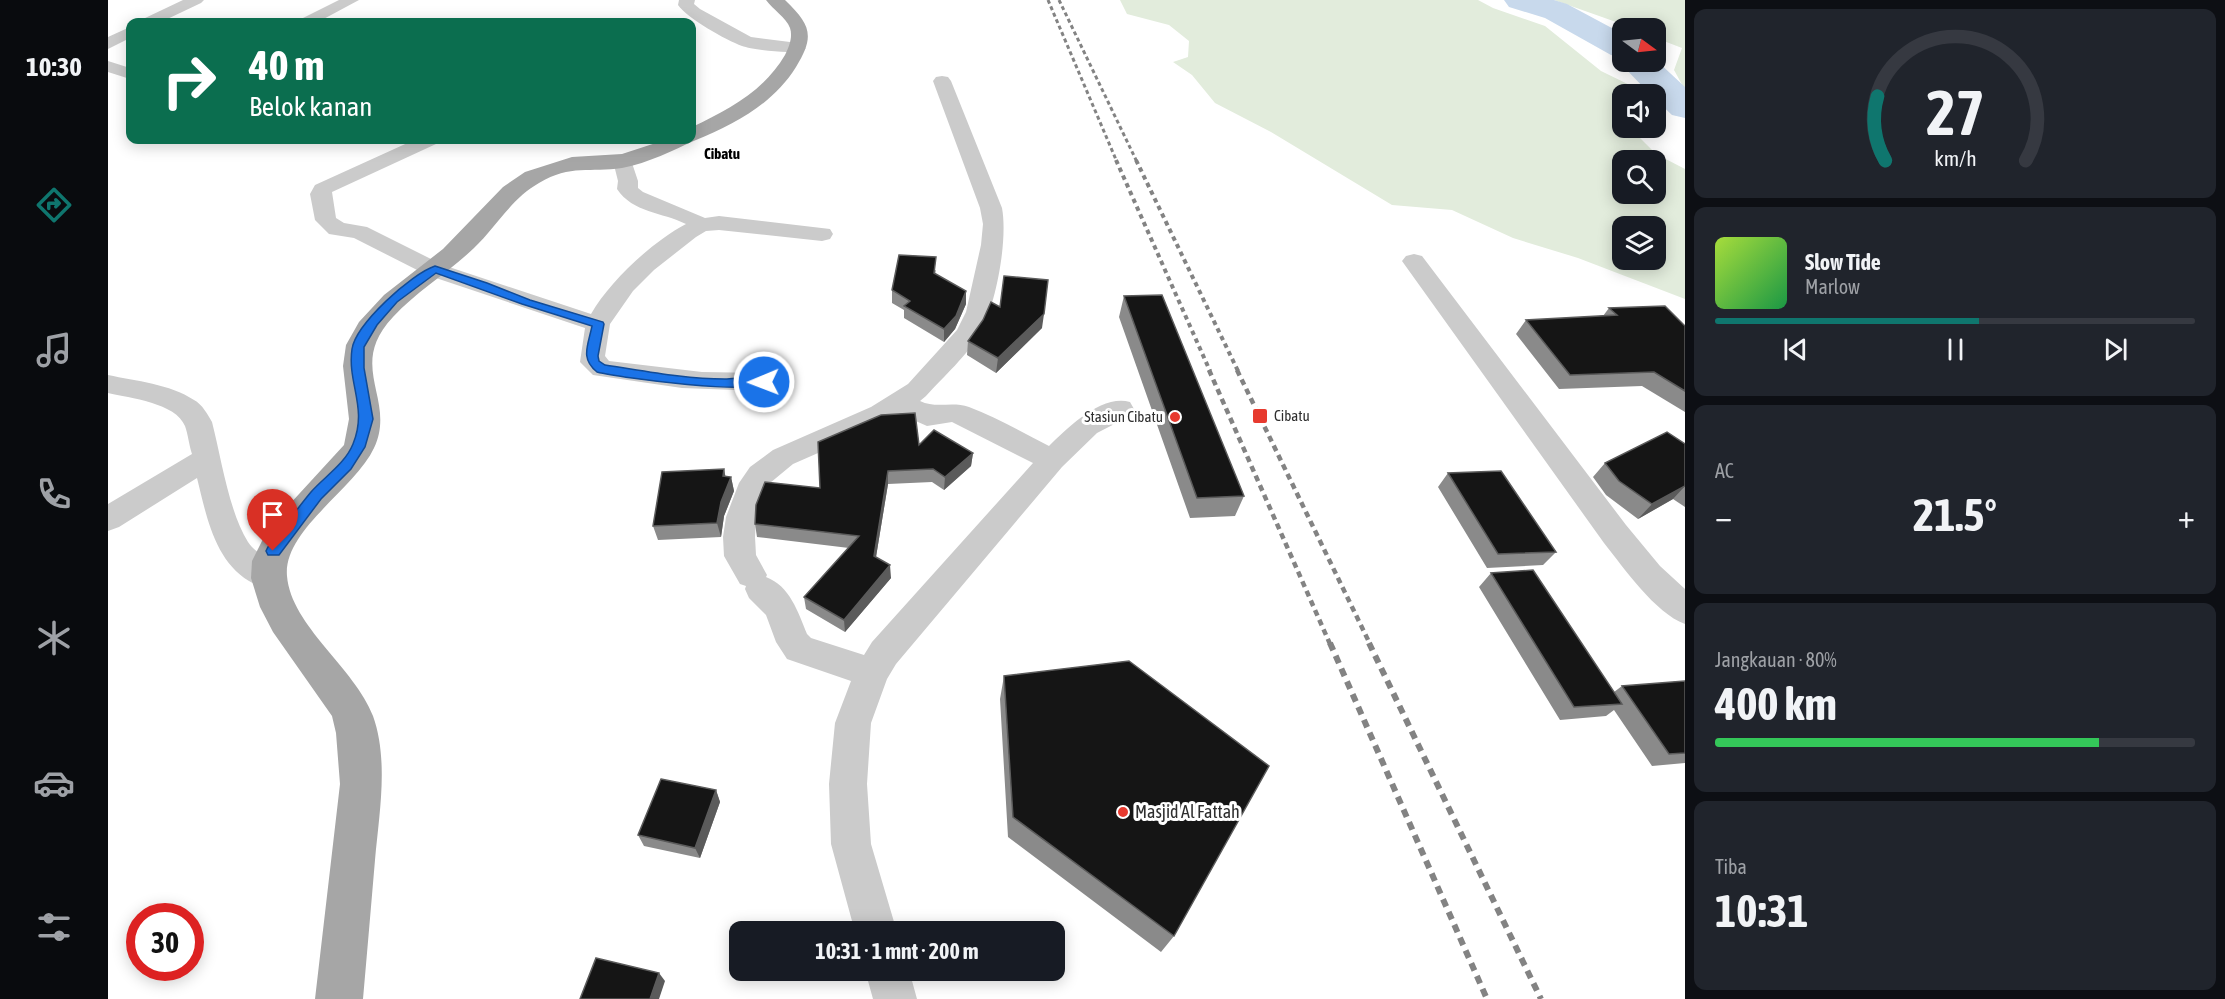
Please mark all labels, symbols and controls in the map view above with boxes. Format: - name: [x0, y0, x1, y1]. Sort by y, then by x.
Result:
- north arrow: [1612, 18, 1666, 72]
- map controls: [1612, 18, 1666, 270]
- text: 40 m: [249, 41, 324, 89]
- icon: right: [150, 42, 228, 120]
- text: 10:30: [26, 51, 82, 82]
- text: 27: [1926, 77, 1984, 148]
- button: sound: [1612, 84, 1666, 138]
- text: Belok kanan: [249, 91, 372, 122]
- district label: Cibatu: [704, 145, 740, 162]
- text: km/h: [1934, 146, 1976, 171]
- button: search: [1612, 150, 1666, 204]
- icon: directions: [33, 184, 75, 226]
- button: layers: [1612, 216, 1666, 270]
- text: Slow Tide: [1805, 249, 1881, 275]
- text: Marlow: [1805, 275, 1860, 298]
- icon: music: [33, 329, 75, 371]
- icon: previous: [1779, 333, 1812, 366]
- icon: pause: [1939, 333, 1972, 366]
- icon: next: [2099, 333, 2132, 366]
- position arrow: [732, 350, 796, 414]
- marker: Cibatu: [1251, 407, 1269, 425]
- place label: Cibatu: [1274, 407, 1310, 424]
- place label: Stasiun Cibatu: [1084, 408, 1163, 425]
- marker: Stasiun Cibatu: [1168, 410, 1182, 424]
- text: AC: [1715, 459, 1734, 482]
- icon: phone: [33, 473, 75, 515]
- pin: [247, 489, 298, 551]
- text: 21.5°: [1913, 489, 1997, 541]
- text: −: [1715, 497, 1732, 535]
- text: +: [2178, 497, 2195, 535]
- icon: arrive: [256, 498, 289, 531]
- icon: climate: [33, 617, 75, 659]
- text: Jangkauan · 80%: [1715, 648, 1837, 671]
- text: 400 km: [1715, 678, 1837, 730]
- icon: car: [33, 762, 75, 804]
- place label: Masjid Al Fattah: [1135, 801, 1240, 822]
- marker: Masjid Al Fattah: [1116, 805, 1130, 819]
- text: Tiba: [1715, 855, 1747, 878]
- text: 10:31: [1715, 885, 1809, 937]
- speed limit sign: 30: [126, 903, 204, 981]
- icon: filters: [33, 906, 75, 948]
- text: 10:31 · 1 mnt · 200 m: [815, 938, 979, 964]

